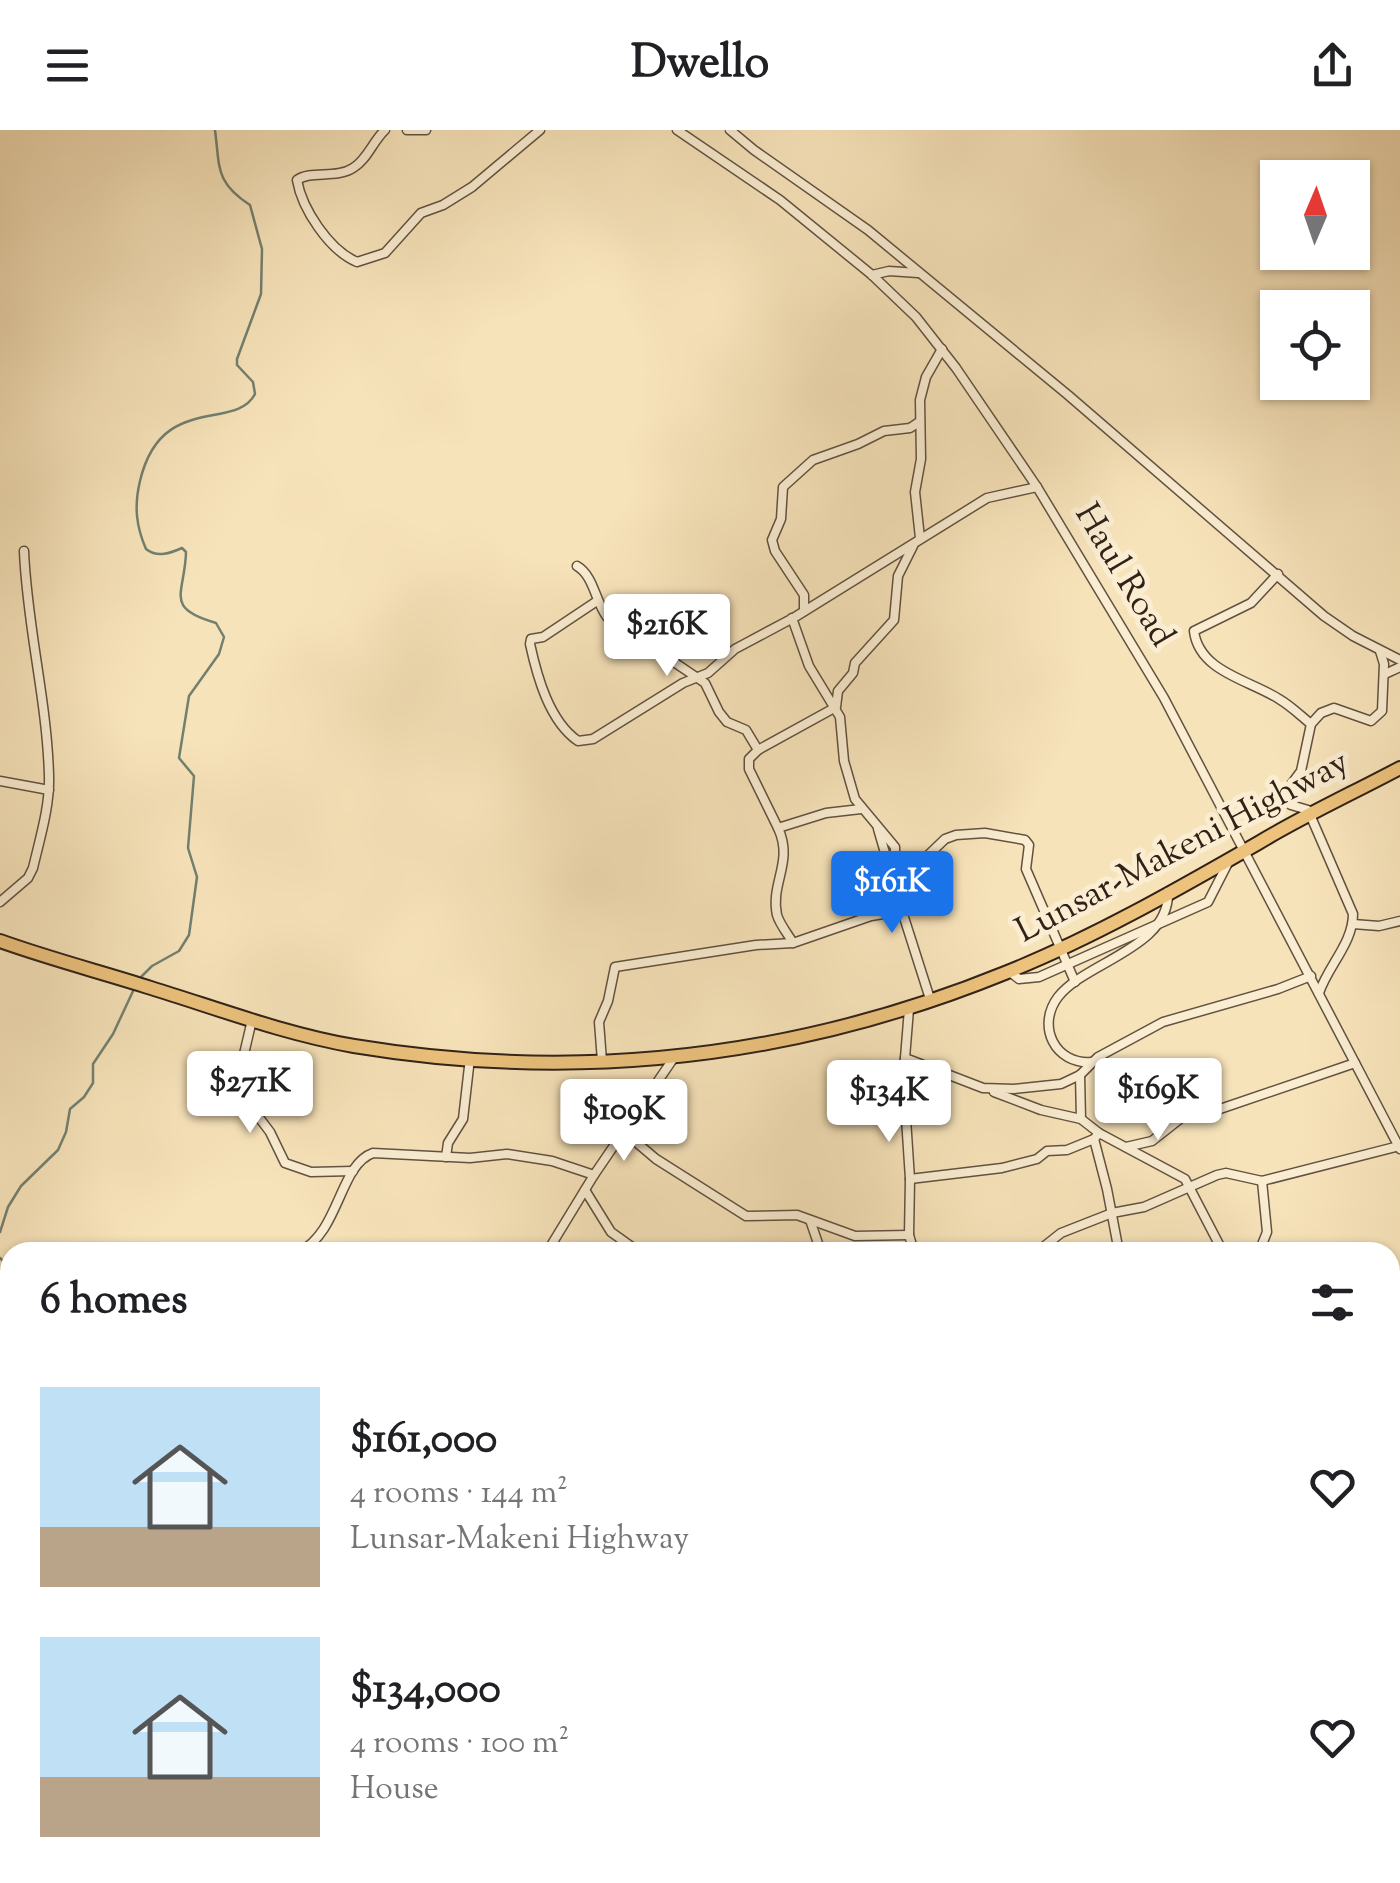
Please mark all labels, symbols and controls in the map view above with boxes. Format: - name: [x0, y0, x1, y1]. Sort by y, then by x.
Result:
- text: Dwello: [631, 33, 769, 98]
- icon: menu: [40, 38, 95, 93]
- icon: share: [1305, 38, 1360, 93]
- north arrow: [1260, 160, 1370, 270]
- map controls: [1260, 160, 1370, 400]
- button: locate: [1260, 290, 1370, 400]
- street label: Haul Road: [1060, 495, 1186, 658]
- pin: $216K: [597, 594, 737, 679]
- text: $216K: [626, 603, 708, 649]
- street label: Lunsar-Makeni Highway: [1007, 738, 1359, 958]
- pin: $161K: [822, 851, 962, 936]
- text: $161K: [853, 860, 931, 906]
- pin: $271K: [180, 1051, 320, 1136]
- pin: $169K: [1088, 1058, 1228, 1143]
- text: $271K: [209, 1060, 291, 1106]
- pin: $134K: [819, 1060, 959, 1145]
- text: $169K: [1117, 1067, 1199, 1113]
- text: $134K: [849, 1069, 929, 1115]
- pin: $109K: [554, 1079, 694, 1164]
- text: $109K: [582, 1088, 666, 1134]
- text: 6 homes: [40, 1272, 187, 1332]
- icon: filters: [1305, 1275, 1360, 1330]
- text: $161,000: [350, 1411, 497, 1471]
- icon: home: [120, 1427, 240, 1547]
- icon: heart: [1305, 1460, 1360, 1515]
- text: 4 rooms · 144 m²: [350, 1471, 568, 1517]
- text: Lunsar-Makeni Highway: [350, 1517, 689, 1563]
- text: $134,000: [350, 1661, 501, 1721]
- icon: home: [120, 1677, 240, 1797]
- icon: heart: [1305, 1710, 1360, 1765]
- text: 4 rooms · 100 m²: [350, 1721, 569, 1767]
- text: House: [350, 1767, 439, 1813]

